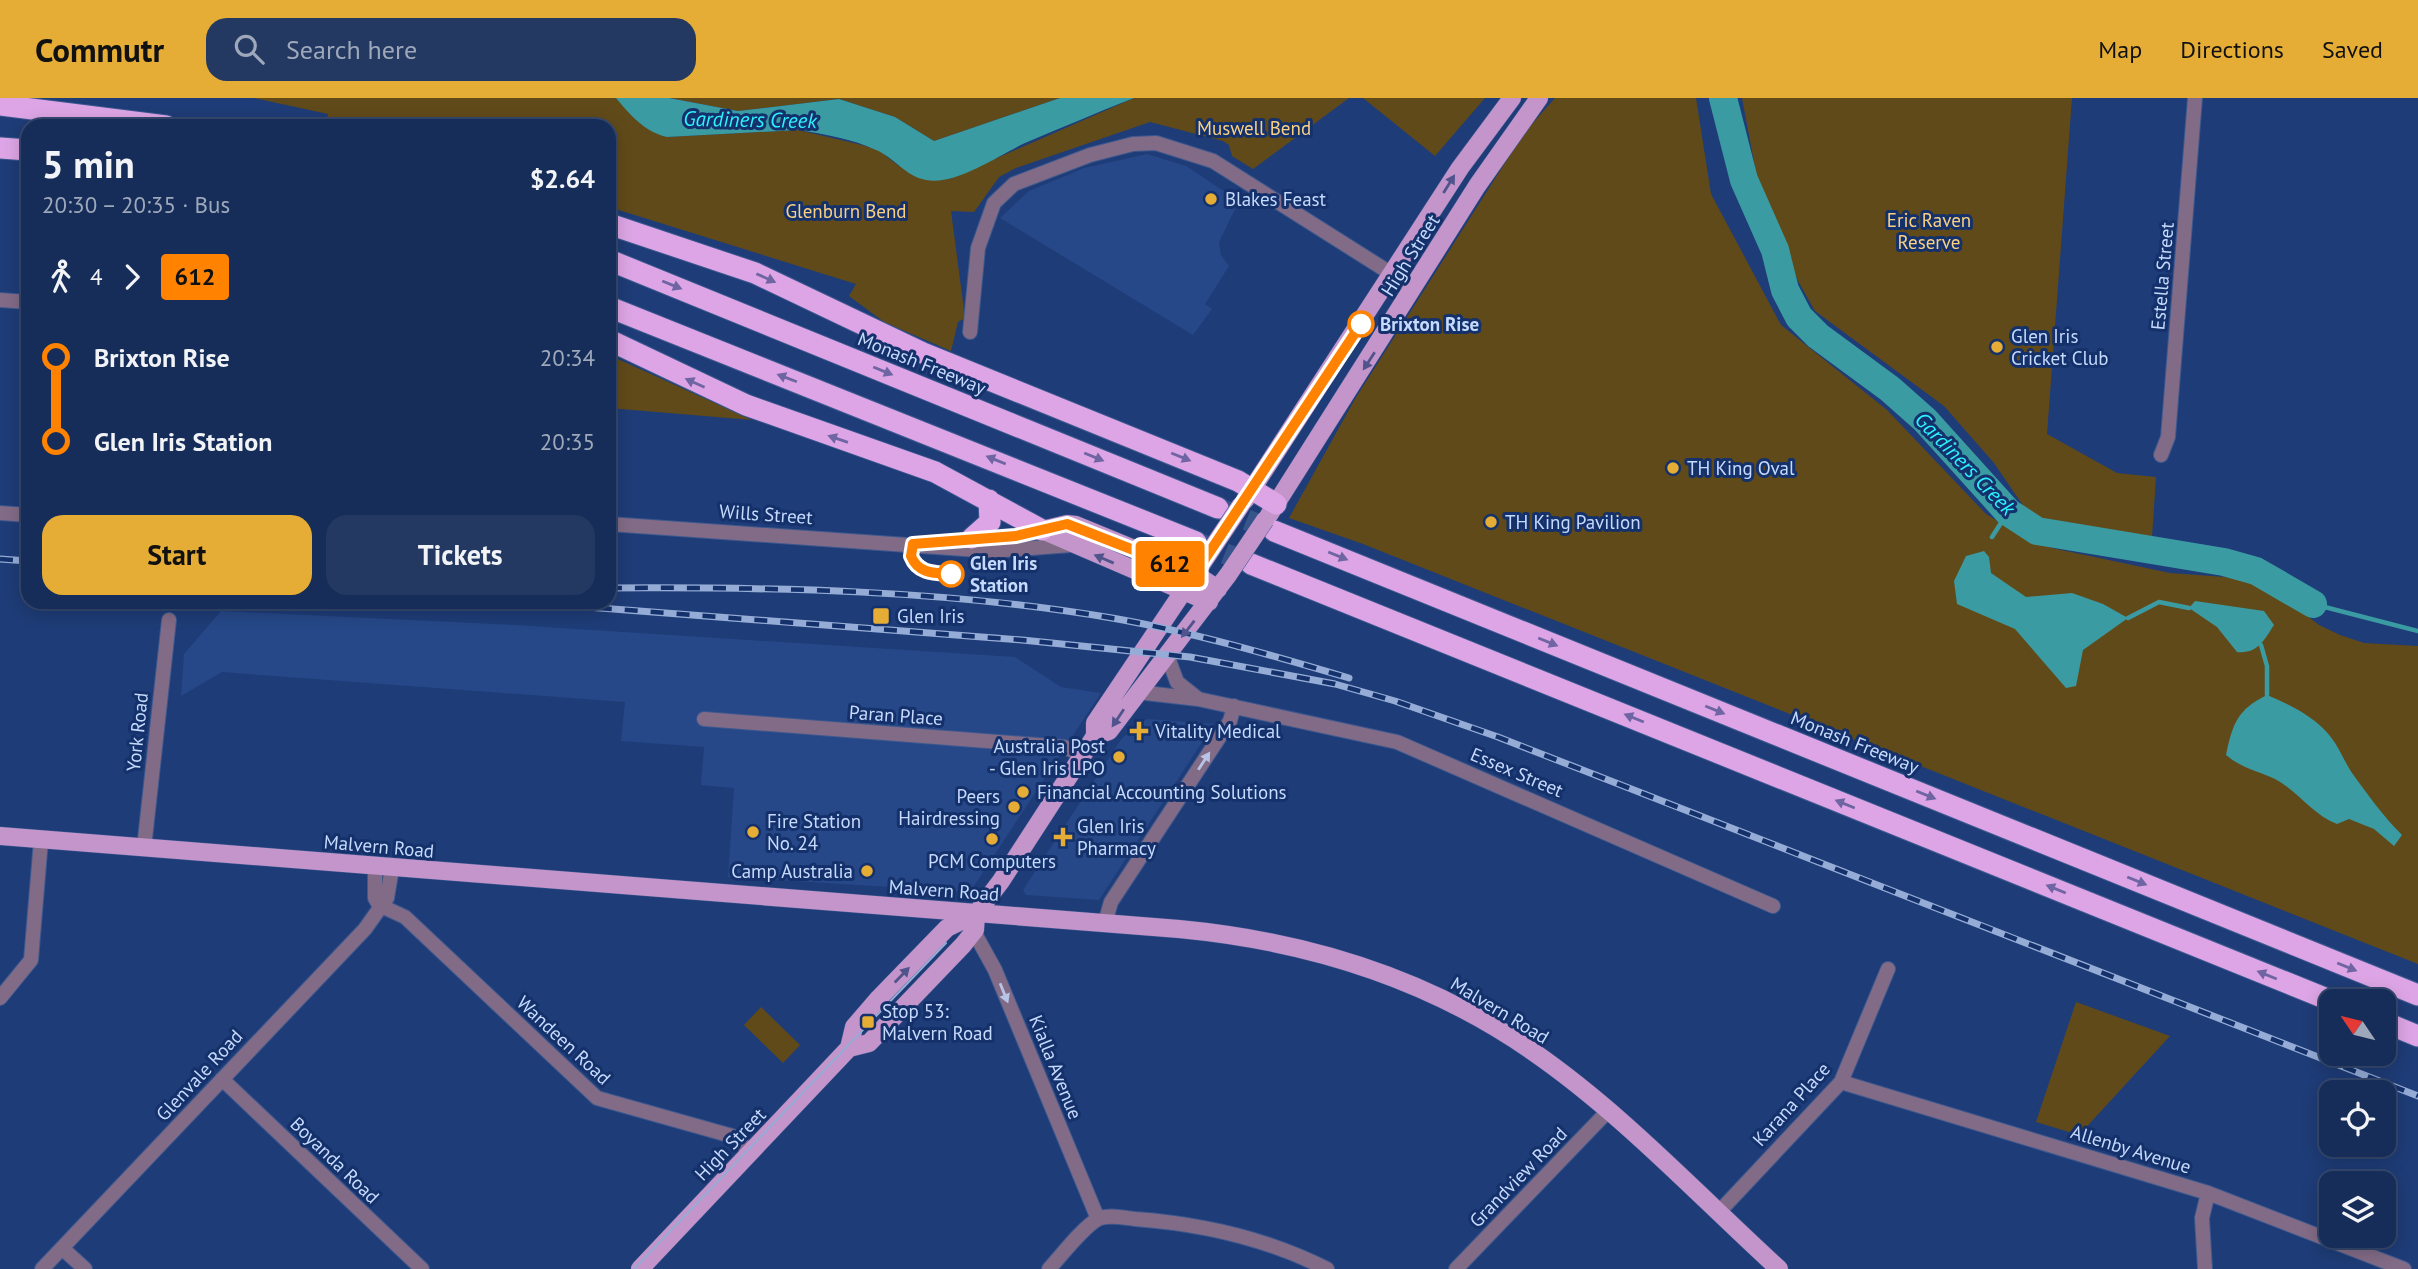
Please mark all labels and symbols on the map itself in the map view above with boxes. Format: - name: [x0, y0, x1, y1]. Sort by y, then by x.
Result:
- water label: Gardiners Creek: [683, 105, 819, 134]
- park label: Muswell Bend: [1197, 116, 1311, 140]
- one-way arrow: [1443, 174, 1456, 194]
- place label: Blakes Feast: [1225, 187, 1327, 211]
- marker: Blakes Feast: [1203, 191, 1219, 207]
- park label: Glenburn Bend: [785, 199, 907, 223]
- park label: Eric Raven Reserve: [1887, 208, 1971, 254]
- street label: High Street: [1375, 209, 1445, 300]
- street label: Estella Street: [2145, 221, 2179, 331]
- one-way arrow: [756, 272, 776, 284]
- one-way arrow: [662, 280, 683, 291]
- marker: Brixton Rise: [1348, 311, 1374, 337]
- place label: Brixton Rise: [1380, 312, 1479, 336]
- place label: Glen Iris Cricket Club: [2011, 324, 2109, 370]
- street label: Monash Freeway: [854, 326, 990, 400]
- marker: Glen Iris Cricket Club: [1989, 339, 2005, 355]
- one-way arrow: [1362, 351, 1375, 370]
- one-way arrow: [873, 366, 894, 377]
- one-way arrow: [777, 372, 798, 383]
- one-way arrow: [685, 377, 705, 389]
- water label: Gardiners Creek: [1909, 406, 2023, 522]
- one-way arrow: [827, 433, 848, 443]
- one-way arrow: [1083, 452, 1104, 463]
- one-way arrow: [1170, 452, 1191, 463]
- one-way arrow: [986, 455, 1007, 466]
- place label: TH King Oval: [1687, 456, 1795, 480]
- marker: TH King Oval: [1665, 460, 1681, 476]
- street label: Wills Street: [719, 499, 814, 529]
- place label: TH King Pavilion: [1505, 510, 1641, 534]
- marker: TH King Pavilion: [1483, 514, 1499, 530]
- line badge: 612: [1130, 541, 1210, 587]
- place label: Glen Iris Station: [970, 551, 1037, 597]
- one-way arrow: [1327, 551, 1348, 562]
- one-way arrow: [1094, 553, 1114, 565]
- marker: Glen Iris Station: [938, 561, 964, 587]
- place label: Glen Iris: [897, 604, 964, 628]
- marker: Glen Iris: [871, 606, 891, 626]
- one-way arrow: [1181, 619, 1196, 637]
- one-way arrow: [1538, 637, 1559, 648]
- street label: York Road: [121, 691, 153, 773]
- street label: Paran Place: [848, 700, 944, 730]
- one-way arrow: [1705, 704, 1726, 715]
- street label: Monash Freeway: [1787, 705, 1923, 779]
- one-way arrow: [1111, 709, 1125, 727]
- one-way arrow: [1623, 713, 1644, 724]
- place label: Vitality Medical: [1154, 719, 1281, 743]
- marker: Vitality Medical: [1129, 721, 1149, 741]
- place label: Australia Post - Glen Iris LPO: [989, 734, 1106, 780]
- street label: Essex Street: [1467, 742, 1567, 802]
- marker: Australia Post - Glen Iris LPO: [1111, 749, 1127, 765]
- one-way arrow: [1197, 751, 1210, 771]
- place label: Financial Accounting Solutions: [1037, 780, 1287, 804]
- place label: Peers Hairdressing: [898, 784, 1000, 830]
- marker: Financial Accounting Solutions: [1015, 784, 1031, 800]
- one-way arrow: [1915, 790, 1936, 801]
- one-way arrow: [1834, 798, 1855, 809]
- marker: Peers Hairdressing: [1006, 799, 1022, 815]
- place label: Fire Station No. 24: [767, 809, 861, 855]
- place label: Glen Iris Pharmacy: [1077, 814, 1156, 860]
- marker: Fire Station No. 24: [745, 824, 761, 840]
- street label: Malvern Road: [323, 829, 435, 863]
- marker: Glen Iris Pharmacy: [1055, 829, 1071, 845]
- marker: PCM Computers: [984, 831, 1000, 847]
- place label: PCM Computers: [928, 849, 1056, 873]
- place label: Camp Australia: [731, 859, 853, 883]
- marker: Camp Australia: [859, 863, 875, 879]
- street label: Malvern Road: [888, 874, 1000, 906]
- one-way arrow: [2126, 875, 2147, 886]
- one-way arrow: [2045, 884, 2066, 895]
- one-way arrow: [2337, 961, 2358, 972]
- one-way arrow: [893, 967, 909, 984]
- one-way arrow: [2256, 969, 2277, 980]
- street label: Malvern Road: [1446, 971, 1554, 1049]
- one-way arrow: [999, 983, 1010, 1004]
- north arrow: [2319, 989, 2396, 1066]
- street label: Wandeen Road: [512, 990, 616, 1090]
- place label: Stop 53: Malvern Road: [882, 999, 993, 1045]
- street label: Kialla Avenue: [1024, 1011, 1088, 1123]
- marker: Stop 53: Malvern Road: [860, 1014, 876, 1030]
- street label: Glenvale Road: [151, 1024, 247, 1126]
- street label: Karana Place: [1747, 1057, 1835, 1151]
- street label: High Street: [689, 1102, 771, 1185]
- street label: Boyanda Road: [285, 1112, 385, 1208]
- street label: Allenby Avenue: [2068, 1119, 2194, 1179]
- street label: Grandview Road: [1464, 1122, 1572, 1232]

